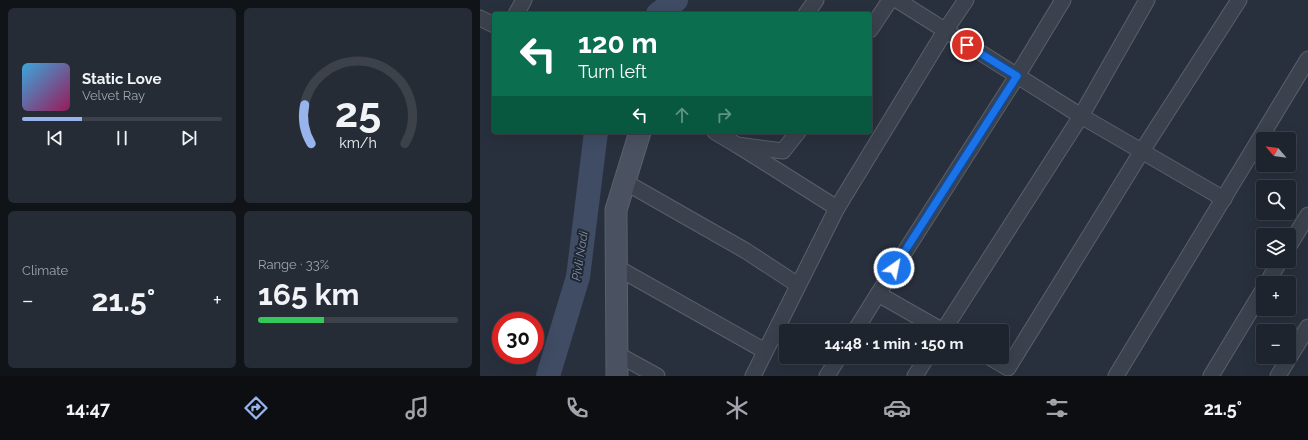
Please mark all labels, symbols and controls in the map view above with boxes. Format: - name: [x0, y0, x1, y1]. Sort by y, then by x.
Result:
- text: 120 m: [578, 27, 658, 60]
- icon: left: [512, 28, 564, 80]
- pin: [950, 28, 984, 62]
- icon: arrive: [956, 34, 978, 56]
- text: Turn left: [578, 61, 647, 82]
- text: Static Love: [82, 70, 161, 88]
- text: 25: [335, 87, 381, 136]
- text: Velvet Ray: [82, 88, 145, 103]
- icon: left: [629, 104, 651, 126]
- icon: ahead: [671, 104, 693, 126]
- icon: right: [713, 104, 735, 126]
- icon: previous: [44, 127, 66, 149]
- icon: pause: [111, 127, 133, 149]
- icon: next: [178, 127, 200, 149]
- north arrow: [1256, 132, 1296, 172]
- map controls: [1256, 132, 1296, 364]
- text: km/h: [339, 134, 377, 150]
- button: search: [1256, 180, 1296, 220]
- button: layers: [1256, 228, 1296, 268]
- water label: Pivli Nadi: [569, 230, 591, 282]
- position arrow: [873, 247, 915, 289]
- text: Range · 33%: [258, 257, 329, 272]
- text: Climate: [22, 263, 68, 278]
- button: +: [1256, 276, 1296, 316]
- text: 165 km: [258, 277, 360, 312]
- text: 21.5°: [92, 283, 155, 318]
- text: −: [22, 287, 34, 313]
- text: +: [213, 287, 222, 313]
- speed limit sign: 30: [492, 312, 544, 364]
- button: −: [1256, 324, 1296, 364]
- text: 14:48 · 1 min · 150 m: [825, 335, 963, 353]
- icon: directions: [242, 394, 270, 422]
- icon: music: [403, 394, 431, 422]
- icon: phone: [563, 394, 591, 422]
- icon: climate: [723, 394, 751, 422]
- icon: car: [883, 394, 911, 422]
- icon: filters: [1043, 394, 1071, 422]
- text: 14:47: [66, 398, 110, 419]
- text: 21.5°: [1204, 398, 1242, 419]

